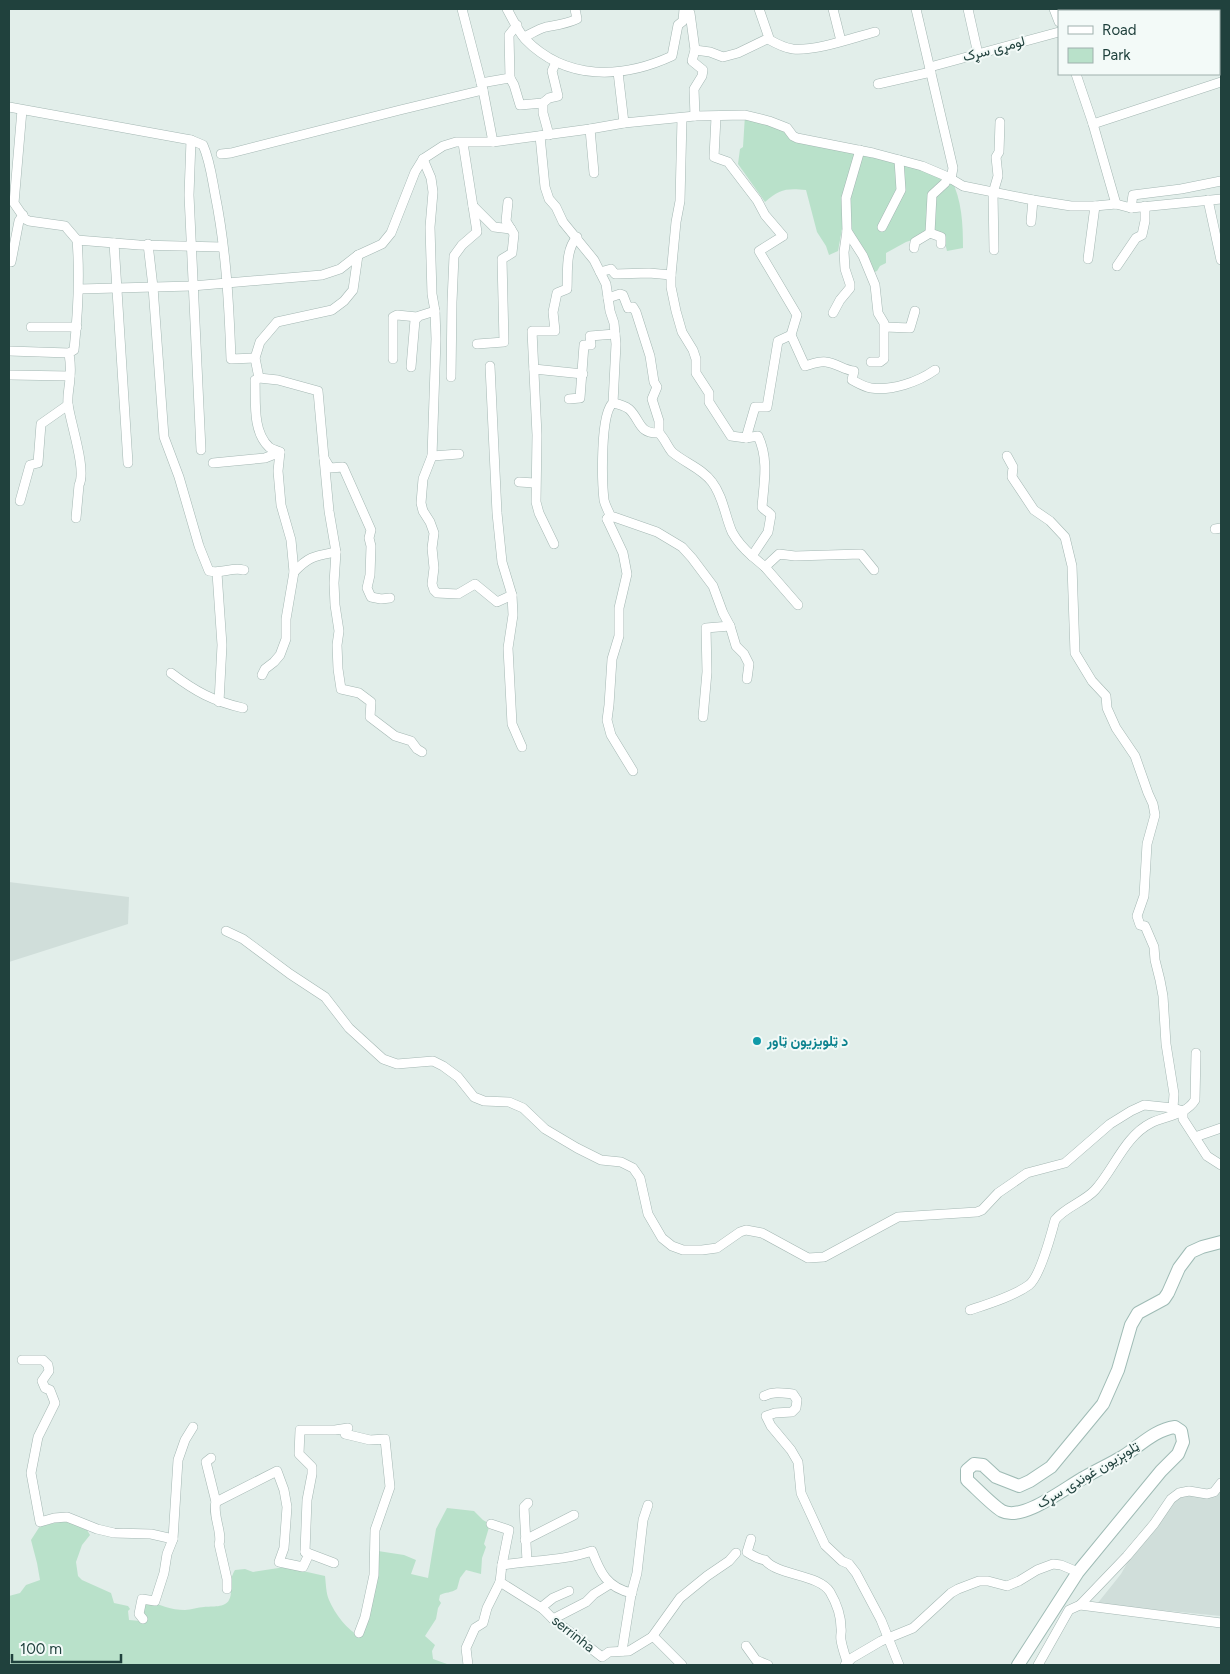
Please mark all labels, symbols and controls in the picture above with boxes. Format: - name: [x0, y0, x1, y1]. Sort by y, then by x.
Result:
- legend: [1058, 10, 1220, 75]
- text: Road: [1102, 21, 1137, 39]
- street label: لومړی سړک: [961, 33, 1027, 66]
- text: Park: [1102, 46, 1131, 64]
- place label: د ټلویزیون ټاور: [766, 1033, 848, 1050]
- marker: د ټلویزیون ټاور: [751, 1035, 763, 1047]
- street label: ټلوېزيون غونډۍ سړک: [1034, 1438, 1143, 1513]
- street label: serrinha: [548, 1612, 598, 1656]
- scale bar: [12, 1632, 121, 1664]
- text: 100 m: [20, 1640, 62, 1658]

